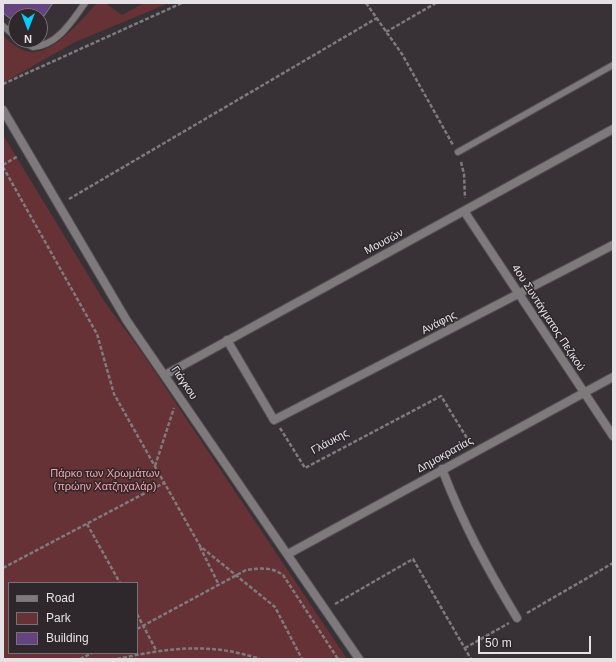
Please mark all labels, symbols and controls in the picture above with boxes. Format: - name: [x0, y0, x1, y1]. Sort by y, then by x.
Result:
- north arrow: [8, 8, 48, 48]
- text: N: [24, 33, 32, 45]
- street label: Μουσών: [362, 226, 406, 258]
- street label: 4ου Συντάγματος Πεζικού: [509, 262, 587, 374]
- street label: Ανάφης: [419, 309, 459, 337]
- street label: Γιάγκου: [168, 364, 200, 402]
- street label: Γλάυκης: [309, 427, 351, 457]
- street label: Δημοκρατίας: [414, 434, 476, 476]
- park label: Πάρκο των Χρωμάτων (πρώην Χατζηχαλάρ): [50, 467, 160, 493]
- legend: [8, 582, 138, 654]
- text: Road: [46, 591, 75, 605]
- text: Park: [46, 611, 71, 625]
- scale bar: [480, 628, 593, 654]
- text: Building: [46, 631, 89, 645]
- text: 50 m: [485, 636, 512, 650]

